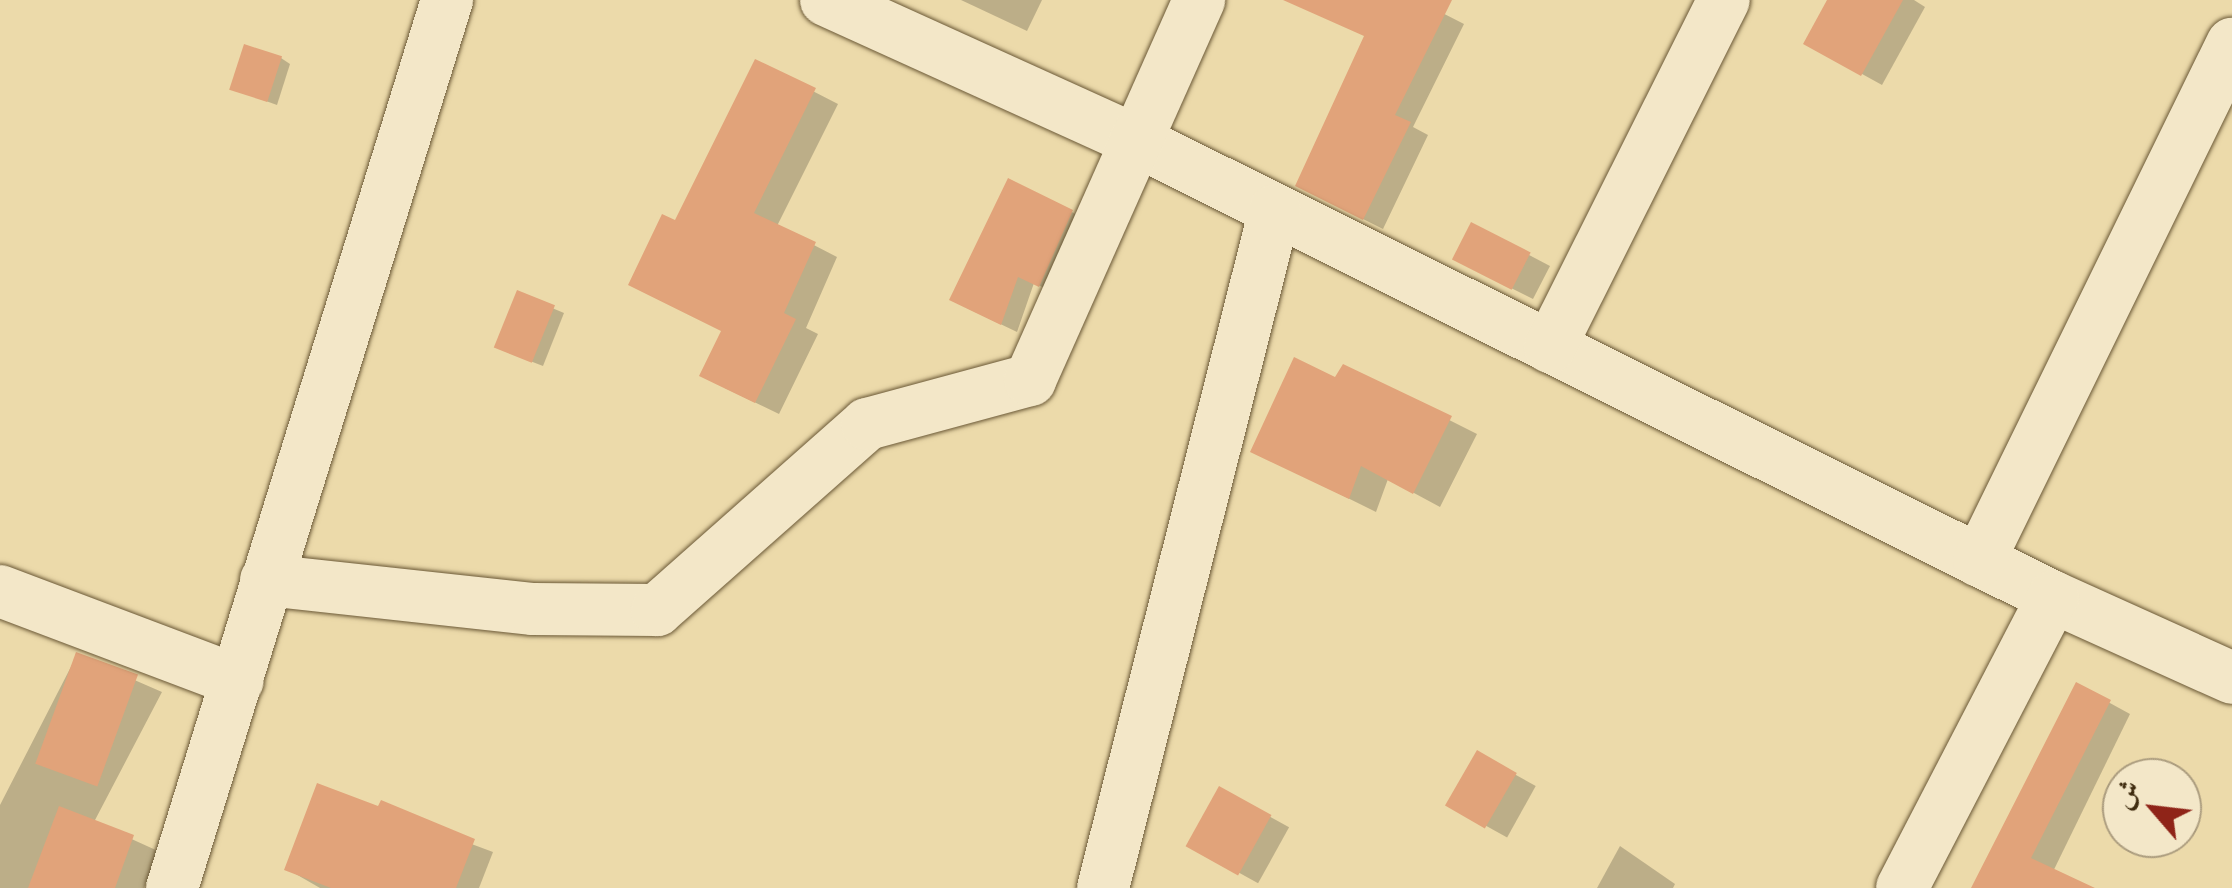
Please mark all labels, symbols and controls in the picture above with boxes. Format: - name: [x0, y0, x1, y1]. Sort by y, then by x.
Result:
- north arrow: [2102, 758, 2202, 858]
- text: ش: [2105, 774, 2149, 815]

